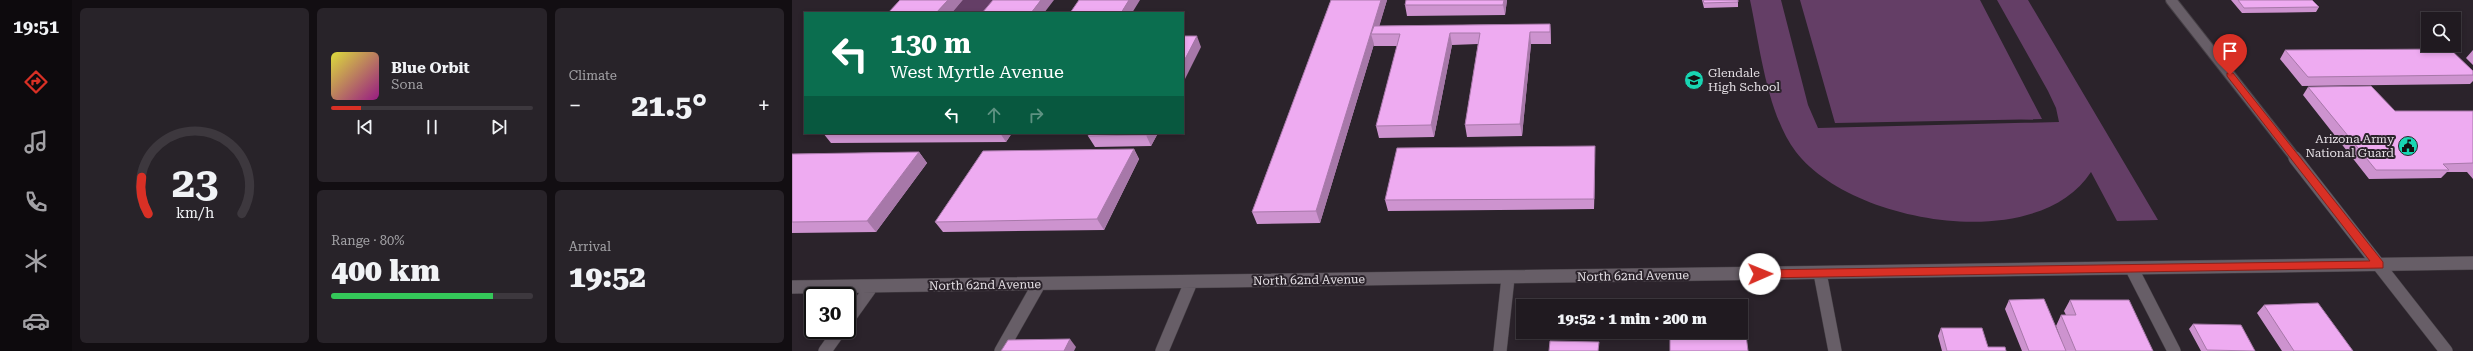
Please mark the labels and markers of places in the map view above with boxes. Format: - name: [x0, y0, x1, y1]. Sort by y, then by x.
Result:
- pin: [2213, 34, 2247, 75]
- place label: Glendale High School: [1708, 66, 1780, 94]
- school or university icon: Glendale High School: [1683, 69, 1705, 91]
- place label: Arizona Army National Guard: [2305, 132, 2395, 160]
- public building icon: Arizona Army National Guard: [2397, 135, 2419, 157]

